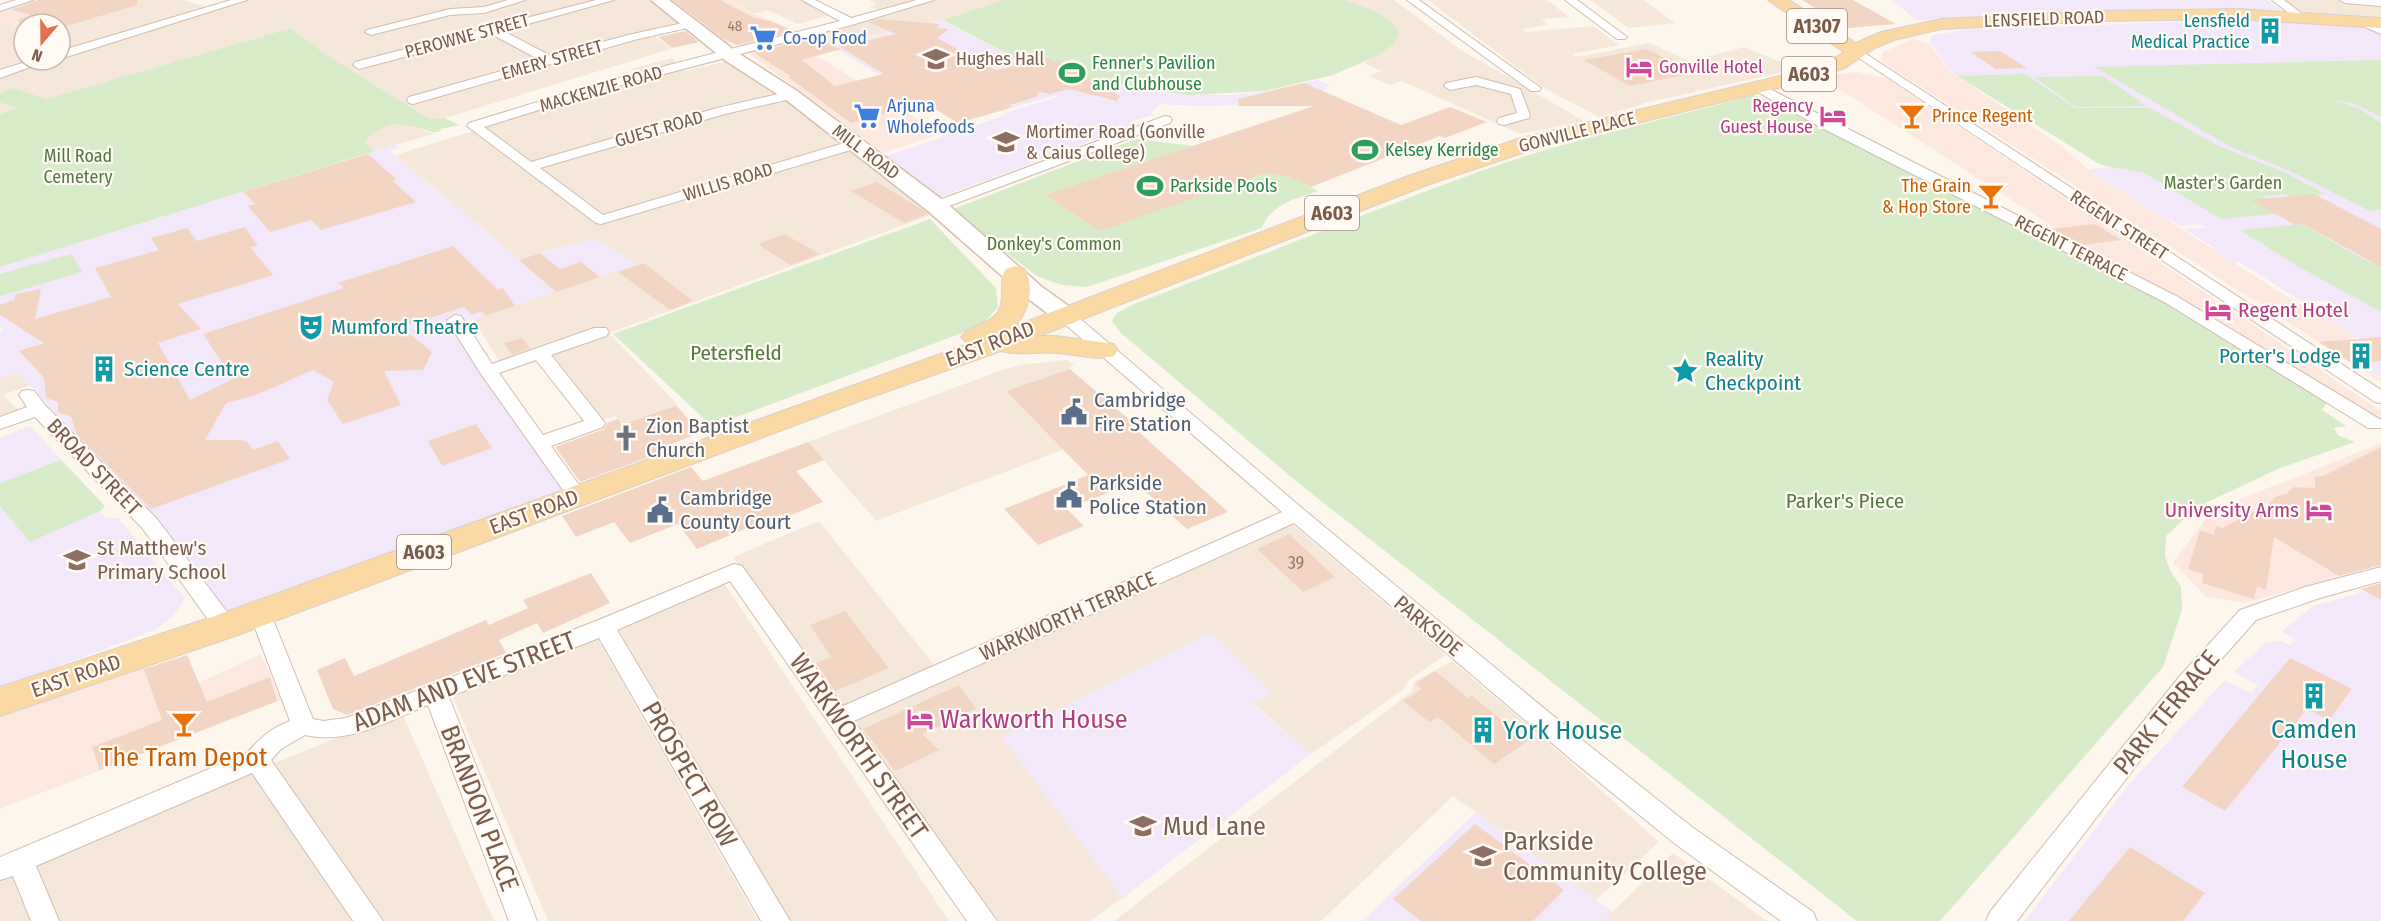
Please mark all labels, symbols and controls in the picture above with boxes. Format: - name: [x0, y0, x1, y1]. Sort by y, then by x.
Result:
- street label: LENSFIELD ROAD: [1983, 6, 2105, 32]
- street label: PEROWNE STREET: [402, 9, 532, 63]
- road number: A1307: [1787, 9, 1847, 43]
- place label: Lensfield Medical Practice: [2131, 10, 2250, 53]
- north arrow: [12, 12, 72, 72]
- building icon: Lensfield Medical Practice: [2255, 16, 2285, 46]
- house number: 48: [728, 17, 742, 35]
- supermarket icon: Co-op Food: [748, 23, 778, 53]
- place label: Co-op Food: [783, 27, 867, 49]
- street label: EMERY STREET: [499, 35, 606, 85]
- school or university icon: Hughes Hall: [921, 44, 951, 74]
- text: N: [29, 45, 45, 66]
- place label: Hughes Hall: [956, 48, 1044, 70]
- place label: Fenner's Pavilion and Clubhouse: [1092, 52, 1216, 95]
- hotel icon: Gonville Hotel: [1624, 52, 1654, 82]
- place label: Gonville Hotel: [1659, 56, 1763, 78]
- road number: A603: [1782, 57, 1836, 91]
- sports icon: Fenner's Pavilion and Clubhouse: [1057, 58, 1087, 88]
- street label: MACKENZIE ROAD: [537, 61, 665, 117]
- place label: Arjuna Wholefoods: [887, 95, 975, 138]
- place label: Regency Guest House: [1720, 95, 1813, 138]
- supermarket icon: Arjuna Wholefoods: [852, 101, 882, 131]
- hotel icon: Regency Guest House: [1818, 101, 1848, 131]
- bar icon: Prince Regent: [1897, 101, 1927, 131]
- place label: Prince Regent: [1932, 105, 2033, 127]
- street label: GUEST ROAD: [612, 106, 706, 152]
- street label: GONVILLE PLACE: [1516, 107, 1638, 157]
- street label: MILL ROAD: [828, 120, 904, 184]
- place label: Mortimer Road (Gonville & Caius College): [1026, 121, 1205, 164]
- school or university icon: Mortimer Road (Gonville & Caius College): [991, 127, 1021, 157]
- sports icon: Kelsey Kerridge: [1350, 135, 1380, 165]
- place label: Kelsey Kerridge: [1385, 139, 1499, 161]
- park label: Mill Road Cemetery: [43, 145, 113, 188]
- street label: WILLIS ROAD: [680, 158, 776, 206]
- sports icon: Parkside Pools: [1135, 171, 1165, 201]
- park label: Master's Garden: [2164, 172, 2282, 194]
- place label: Parkside Pools: [1170, 175, 1277, 197]
- place label: The Grain & Hop Store: [1882, 175, 1971, 218]
- bar icon: The Grain & Hop Store: [1976, 181, 2006, 211]
- street label: REGENT STREET: [2066, 185, 2173, 265]
- road number: A603: [1305, 196, 1359, 230]
- street label: REGENT TERRACE: [2011, 210, 2131, 286]
- park label: Donkey's Common: [987, 233, 1121, 255]
- hotel icon: Regent Hotel: [2203, 295, 2233, 325]
- place label: Regent Hotel: [2238, 297, 2349, 323]
- theatre icon: Mumford Theatre: [296, 312, 326, 342]
- place label: Mumford Theatre: [331, 314, 479, 340]
- street label: EAST ROAD: [942, 315, 1038, 373]
- park label: Petersfield: [690, 340, 782, 366]
- building icon: Porter's Lodge: [2346, 341, 2376, 371]
- place label: Porter's Lodge: [2219, 343, 2341, 369]
- place label: Reality Checkpoint: [1705, 346, 1801, 396]
- building icon: Science Centre: [89, 354, 119, 384]
- place label: Science Centre: [124, 356, 250, 382]
- place icon: Reality Checkpoint: [1670, 356, 1700, 386]
- place label: Cambridge Fire Station: [1094, 387, 1192, 437]
- public building icon: Cambridge Fire Station: [1059, 397, 1089, 427]
- street label: BROAD STREET: [41, 413, 147, 521]
- place label: Zion Baptist Church: [646, 413, 749, 463]
- church icon: Zion Baptist Church: [611, 423, 641, 453]
- place label: Parkside Police Station: [1089, 470, 1207, 520]
- public building icon: Parkside Police Station: [1054, 480, 1084, 510]
- street label: EAST ROAD: [486, 484, 582, 540]
- place label: Cambridge County Court: [680, 485, 791, 535]
- park label: Parker's Piece: [1786, 488, 1904, 514]
- public building icon: Cambridge County Court: [645, 495, 675, 525]
- hotel icon: University Arms: [2304, 495, 2334, 525]
- place label: University Arms: [2165, 497, 2299, 523]
- place label: St Matthew's Primary School: [97, 535, 227, 585]
- road number: A603: [397, 535, 451, 569]
- school or university icon: St Matthew's Primary School: [62, 545, 92, 575]
- house number: 39: [1288, 552, 1304, 574]
- street label: WARKWORTH TERRACE: [976, 565, 1160, 667]
- street label: PARKSIDE: [1389, 590, 1468, 662]
- street label: ADAM AND EVE STREET: [348, 625, 580, 738]
- street label: PARK TERRACE: [2107, 644, 2226, 781]
- street label: WARKWORTH STREET: [783, 648, 934, 845]
- street label: EAST ROAD: [28, 649, 124, 703]
- building icon: Camden House: [2299, 681, 2329, 711]
- street label: PROSPECT ROW: [635, 696, 744, 853]
- hotel icon: Warkworth House: [905, 704, 935, 734]
- place label: Warkworth House: [940, 704, 1128, 735]
- bar icon: The Tram Depot: [169, 709, 199, 739]
- place label: Camden House: [2271, 714, 2357, 775]
- building icon: York House: [1468, 715, 1498, 745]
- place label: York House: [1503, 715, 1622, 746]
- street label: BRANDON PLACE: [434, 721, 525, 895]
- place label: The Tram Depot: [100, 742, 268, 773]
- school or university icon: Mud Lane: [1128, 811, 1158, 841]
- place label: Mud Lane: [1163, 811, 1266, 842]
- place label: Parkside Community College: [1503, 826, 1707, 887]
- school or university icon: Parkside Community College: [1468, 841, 1498, 871]

